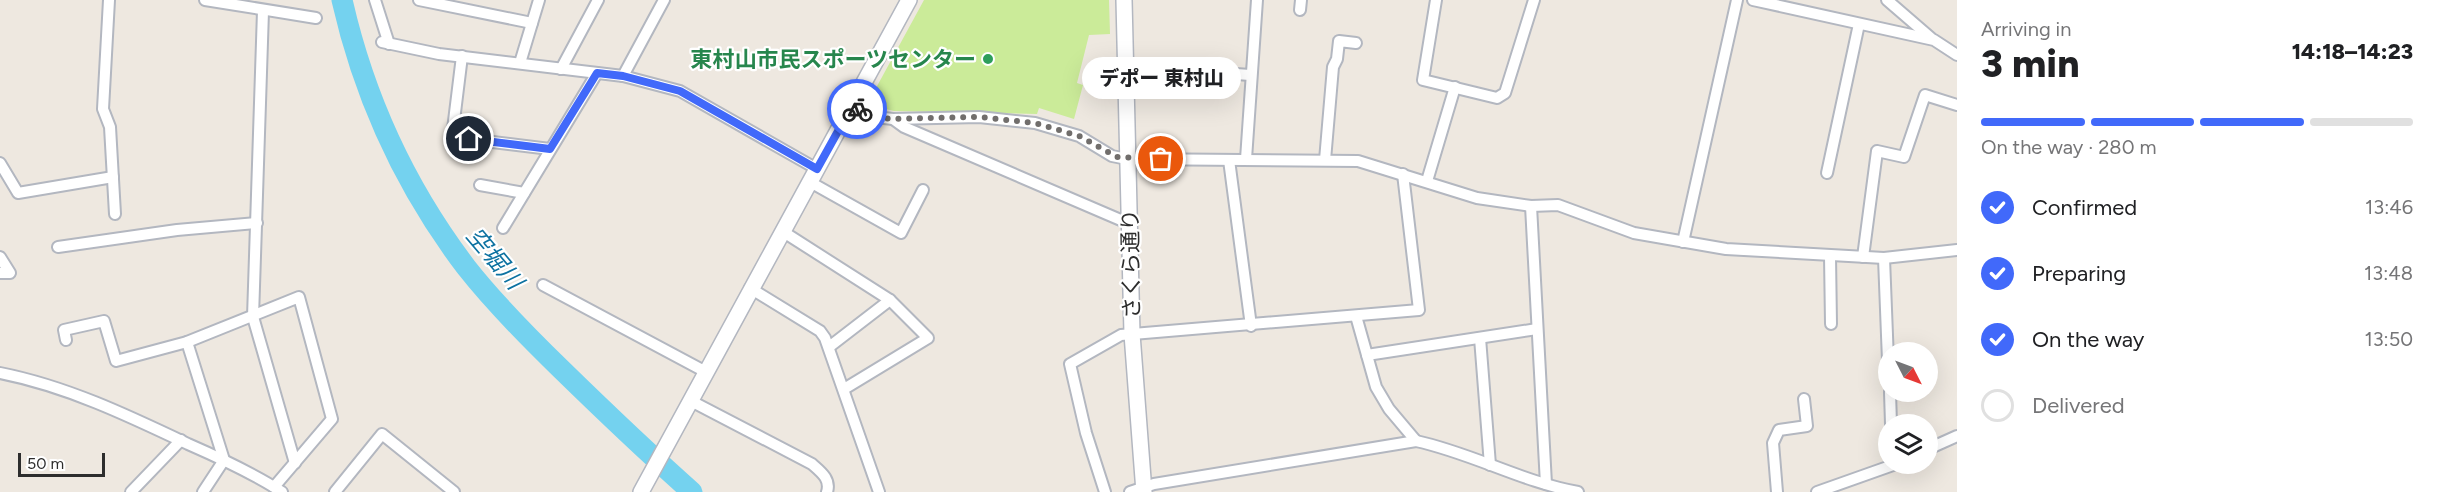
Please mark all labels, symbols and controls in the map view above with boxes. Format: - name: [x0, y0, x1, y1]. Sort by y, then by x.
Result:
- text: Arriving in: [1981, 17, 2071, 41]
- text: 14:18–14:23: [2292, 38, 2413, 65]
- text: 3 min: [1981, 40, 2079, 87]
- place label: 東村山市民スポーツセンター: [690, 46, 976, 73]
- marker: 東村山市民スポーツセンター: [981, 52, 995, 66]
- callout: デポー 東村山: [1082, 57, 1240, 99]
- text: デポー 東村山: [1099, 66, 1224, 90]
- courier: [827, 79, 887, 139]
- icon: bike: [841, 93, 874, 126]
- pin: [443, 113, 494, 164]
- icon: home: [452, 122, 485, 155]
- pin: [1135, 133, 1186, 184]
- text: On the way · 280 m: [1981, 135, 2156, 159]
- icon: bag: [1144, 142, 1177, 175]
- icon: check: [1981, 191, 2014, 224]
- text: Confirmed: [2032, 194, 2137, 221]
- text: 13:46: [2365, 195, 2413, 219]
- street label: さくら通り: [1117, 209, 1145, 319]
- water label: 空堀川: [461, 221, 531, 297]
- icon: check: [1981, 257, 2014, 290]
- text: Preparing: [2032, 260, 2126, 287]
- text: 13:48: [2364, 261, 2413, 285]
- icon: check: [1981, 323, 2014, 356]
- text: On the way: [2032, 326, 2144, 353]
- text: 13:50: [2364, 327, 2413, 351]
- north arrow: [1878, 342, 1938, 402]
- map controls: [1878, 342, 1938, 474]
- text: Delivered: [2032, 392, 2125, 419]
- button: layers: [1878, 414, 1938, 474]
- scale bar: [18, 450, 105, 478]
- text: 50 m: [27, 454, 64, 473]

